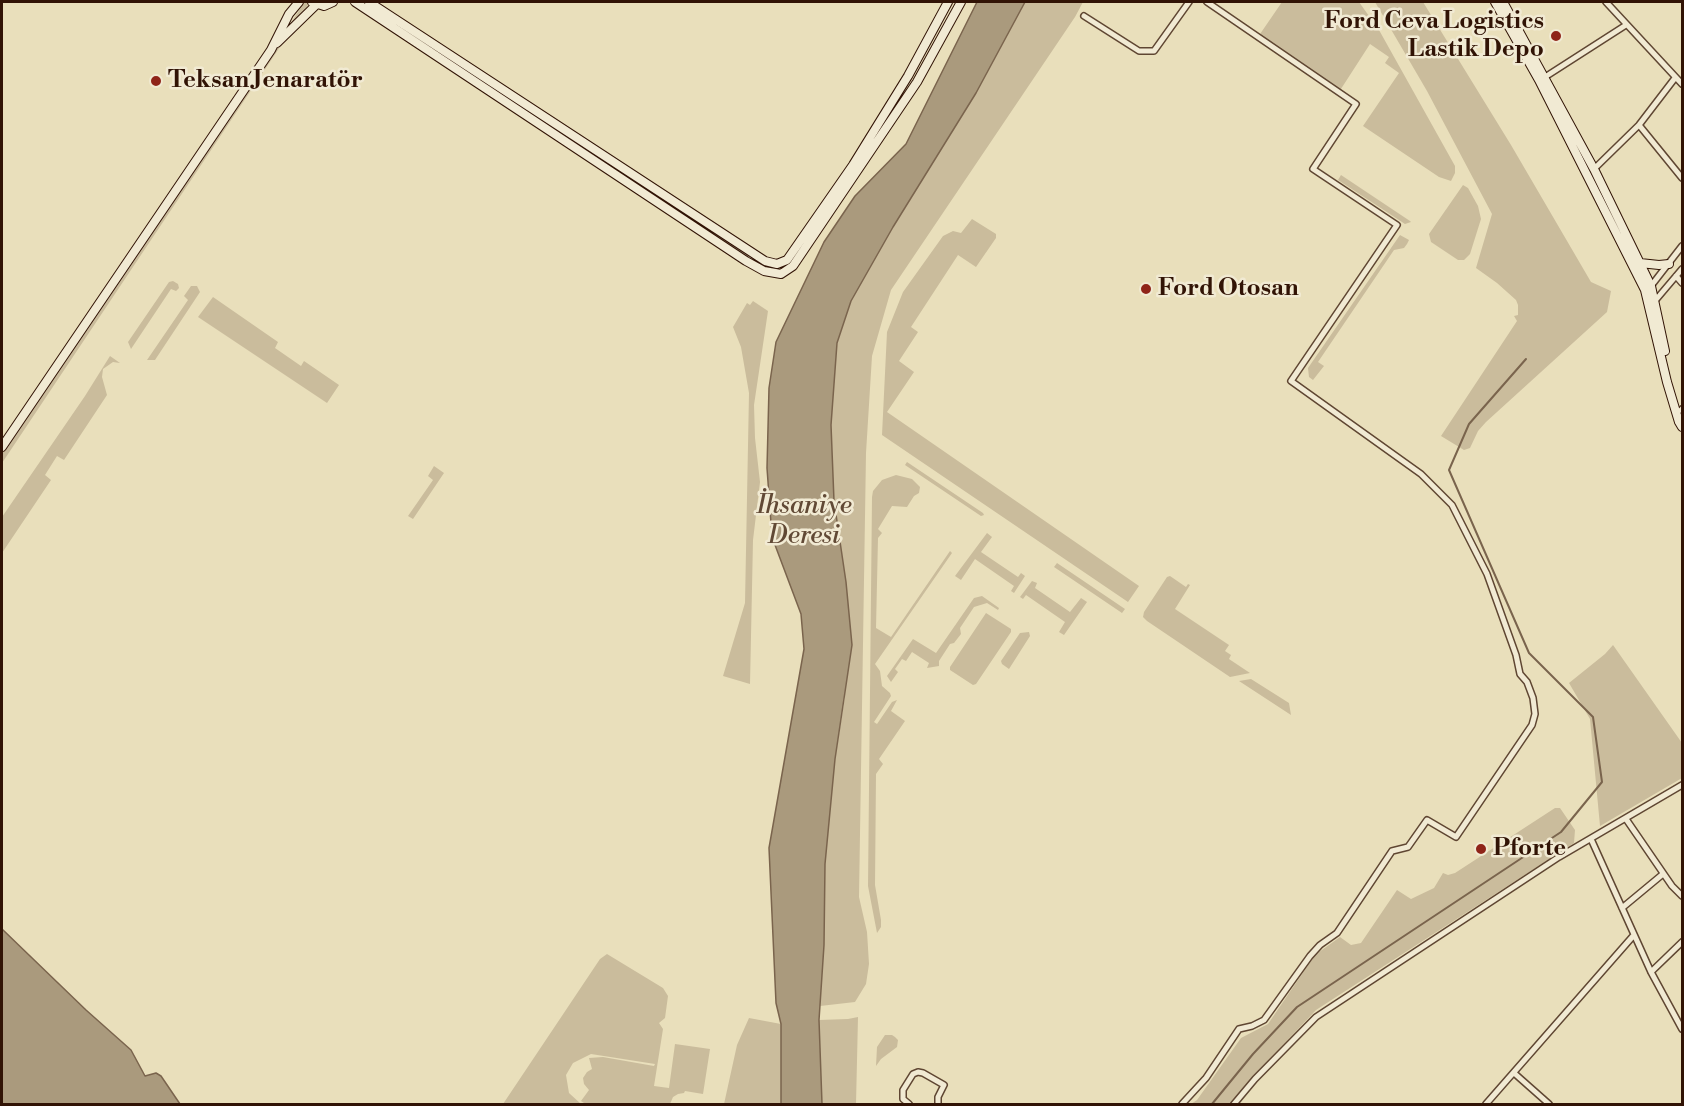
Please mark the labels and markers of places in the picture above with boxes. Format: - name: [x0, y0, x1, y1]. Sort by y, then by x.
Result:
- place label: Ford Ceva Logistics Lastik Depo: [1324, 8, 1544, 64]
- marker: Ford Ceva Logistics Lastik Depo: [1549, 29, 1563, 43]
- place label: Teksan Jenaratör: [168, 67, 363, 95]
- marker: Teksan Jenaratör: [149, 74, 163, 88]
- place label: Ford Otosan: [1158, 275, 1299, 303]
- marker: Ford Otosan: [1139, 282, 1153, 296]
- place label: Pforte: [1493, 835, 1566, 863]
- marker: Pforte: [1474, 842, 1488, 856]

